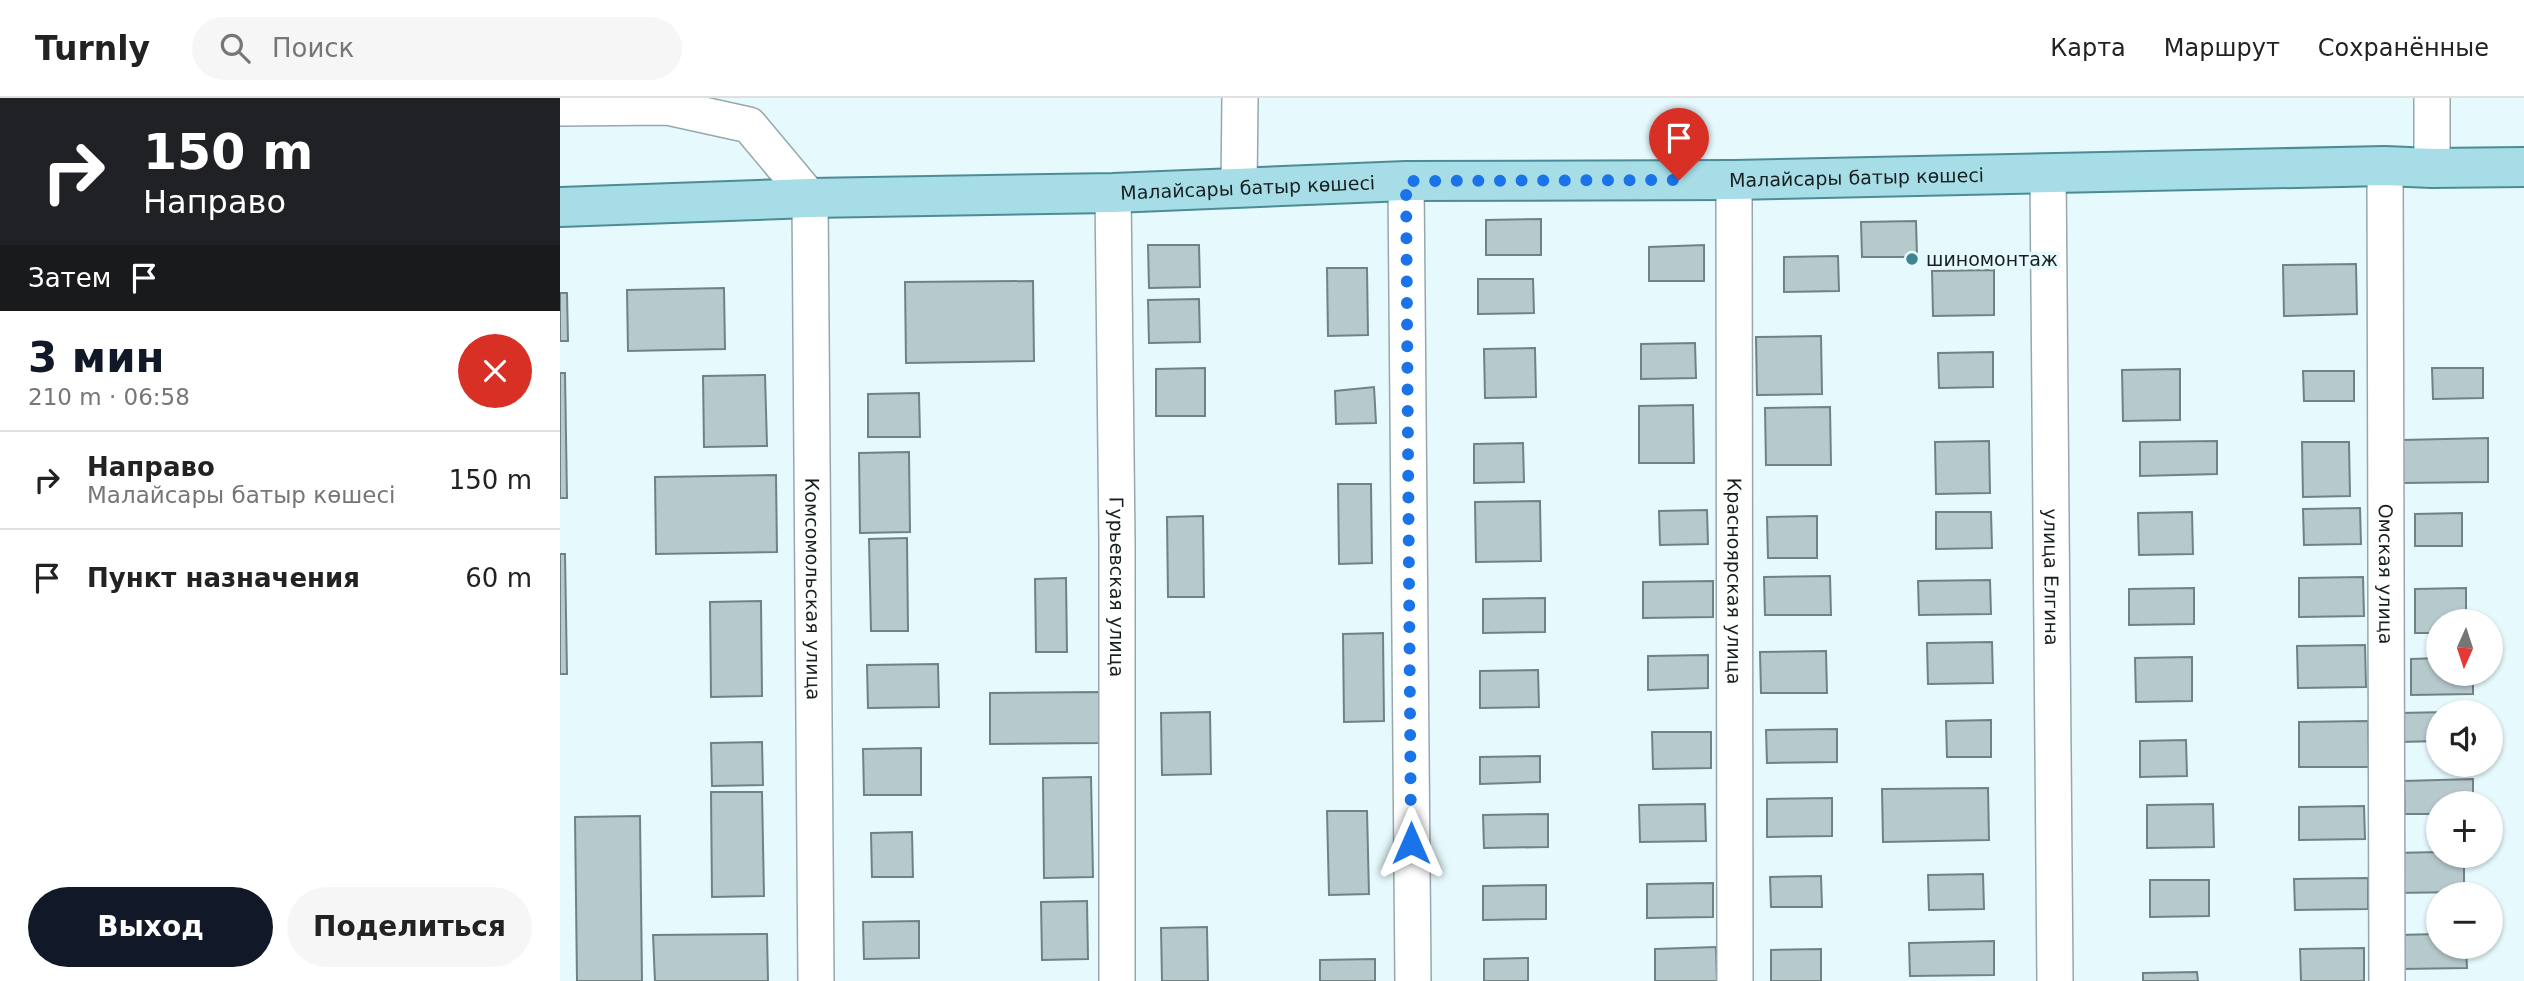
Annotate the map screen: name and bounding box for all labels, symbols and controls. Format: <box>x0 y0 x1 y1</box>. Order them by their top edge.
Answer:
search box <box>192 17 682 80</box>
text: Turnly <box>35 29 150 68</box>
icon: search <box>216 29 254 67</box>
text: Поиск <box>272 33 354 63</box>
text: Карта <box>2050 34 2126 62</box>
text: Маршрут <box>2164 34 2280 62</box>
text: Сохранённые <box>2318 34 2489 62</box>
pin <box>1649 108 1709 180</box>
icon: arrive <box>1660 119 1698 157</box>
text: 150 m <box>143 124 313 181</box>
icon: right <box>28 126 119 217</box>
street label: Малайсары батыр көшесі <box>1729 164 1984 191</box>
street label: Малайсары батыр көшесі <box>1120 171 1376 204</box>
text: Направо <box>143 183 286 221</box>
place label: шиномонтаж <box>1926 248 2058 270</box>
marker: шиномонтаж <box>1904 251 1920 267</box>
icon: arrive <box>125 259 163 297</box>
text: Затем <box>28 263 111 293</box>
text: 3 мин <box>28 333 165 382</box>
button: close <box>458 334 532 408</box>
text: 210 m · 06:58 <box>28 384 190 410</box>
text: Направо <box>87 452 215 482</box>
icon: right <box>28 461 66 499</box>
text: 150 m <box>449 465 532 495</box>
street label: Комсомольская улица <box>801 478 825 700</box>
street label: Красноярская улица <box>1723 478 1746 684</box>
text: Малайсары батыр көшесі <box>87 482 395 508</box>
street label: Гурьевская улица <box>1105 497 1128 677</box>
street label: Омская улица <box>2375 504 2397 644</box>
street label: улица Елгина <box>2040 508 2063 646</box>
icon: arrive <box>28 559 66 597</box>
text: Пункт назначения <box>87 563 360 593</box>
text: 60 m <box>465 563 532 593</box>
north arrow <box>2426 609 2502 686</box>
map controls <box>2426 609 2503 959</box>
button: sound <box>2426 700 2503 777</box>
button: + <box>2426 791 2503 868</box>
position arrow <box>1374 806 1448 880</box>
button: − <box>2426 882 2503 959</box>
button: Выход <box>28 887 273 967</box>
button: Поделиться <box>287 887 532 967</box>

